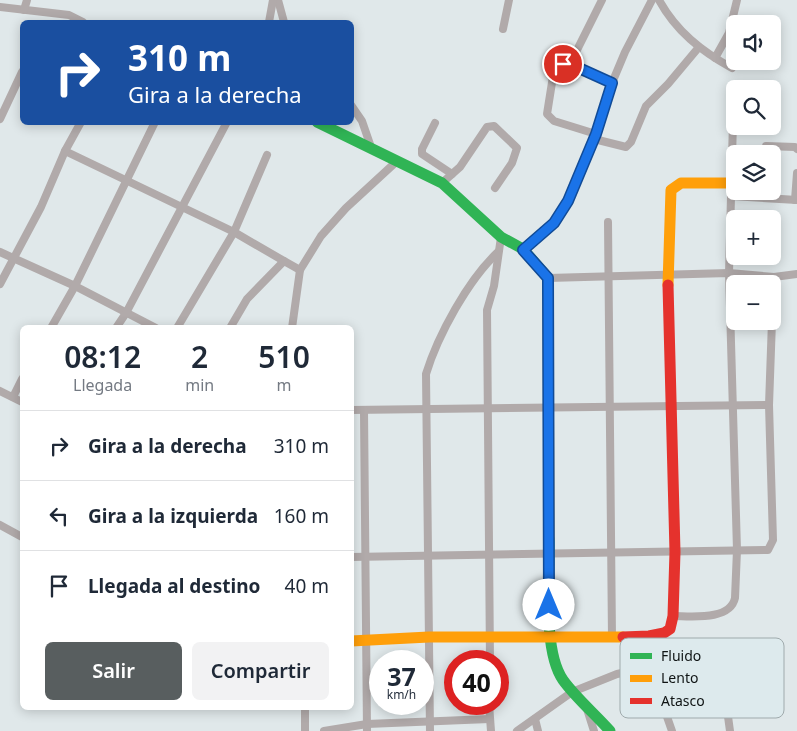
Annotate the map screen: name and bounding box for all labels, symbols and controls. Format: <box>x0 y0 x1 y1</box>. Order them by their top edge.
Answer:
map controls <box>726 15 781 330</box>
button: sound <box>726 15 781 70</box>
text: 310 m <box>128 34 231 81</box>
icon: right <box>45 40 110 105</box>
pin <box>542 43 584 85</box>
icon: arrive <box>549 50 577 78</box>
text: Gira a la derecha <box>128 79 302 109</box>
button: search <box>726 80 781 135</box>
button: layers <box>726 145 781 200</box>
button: + <box>726 210 781 265</box>
button: − <box>726 275 781 330</box>
text: 08:12 <box>64 336 141 377</box>
text: 2 <box>191 336 208 377</box>
text: 510 <box>258 336 310 377</box>
text: Llegada <box>73 374 132 396</box>
text: min <box>185 374 214 396</box>
text: m <box>277 374 292 396</box>
icon: right <box>45 432 73 460</box>
text: Gira a la derecha <box>88 433 247 459</box>
text: 310 m <box>274 433 329 459</box>
icon: left <box>45 502 73 530</box>
text: Gira a la izquierda <box>88 503 258 529</box>
text: 160 m <box>274 503 329 529</box>
icon: arrive <box>45 572 73 600</box>
text: Llegada al destino <box>88 573 260 599</box>
text: 40 m <box>285 573 329 599</box>
position arrow <box>522 578 574 630</box>
legend <box>620 638 784 718</box>
button: Salir <box>45 642 182 700</box>
button: Compartir <box>192 642 329 700</box>
text: Fluido <box>661 646 701 665</box>
speed limit sign: 40 <box>444 650 509 715</box>
text: 37 <box>387 659 416 693</box>
text: Lento <box>661 668 698 687</box>
text: km/h <box>387 686 416 703</box>
text: Atasco <box>661 691 705 710</box>

